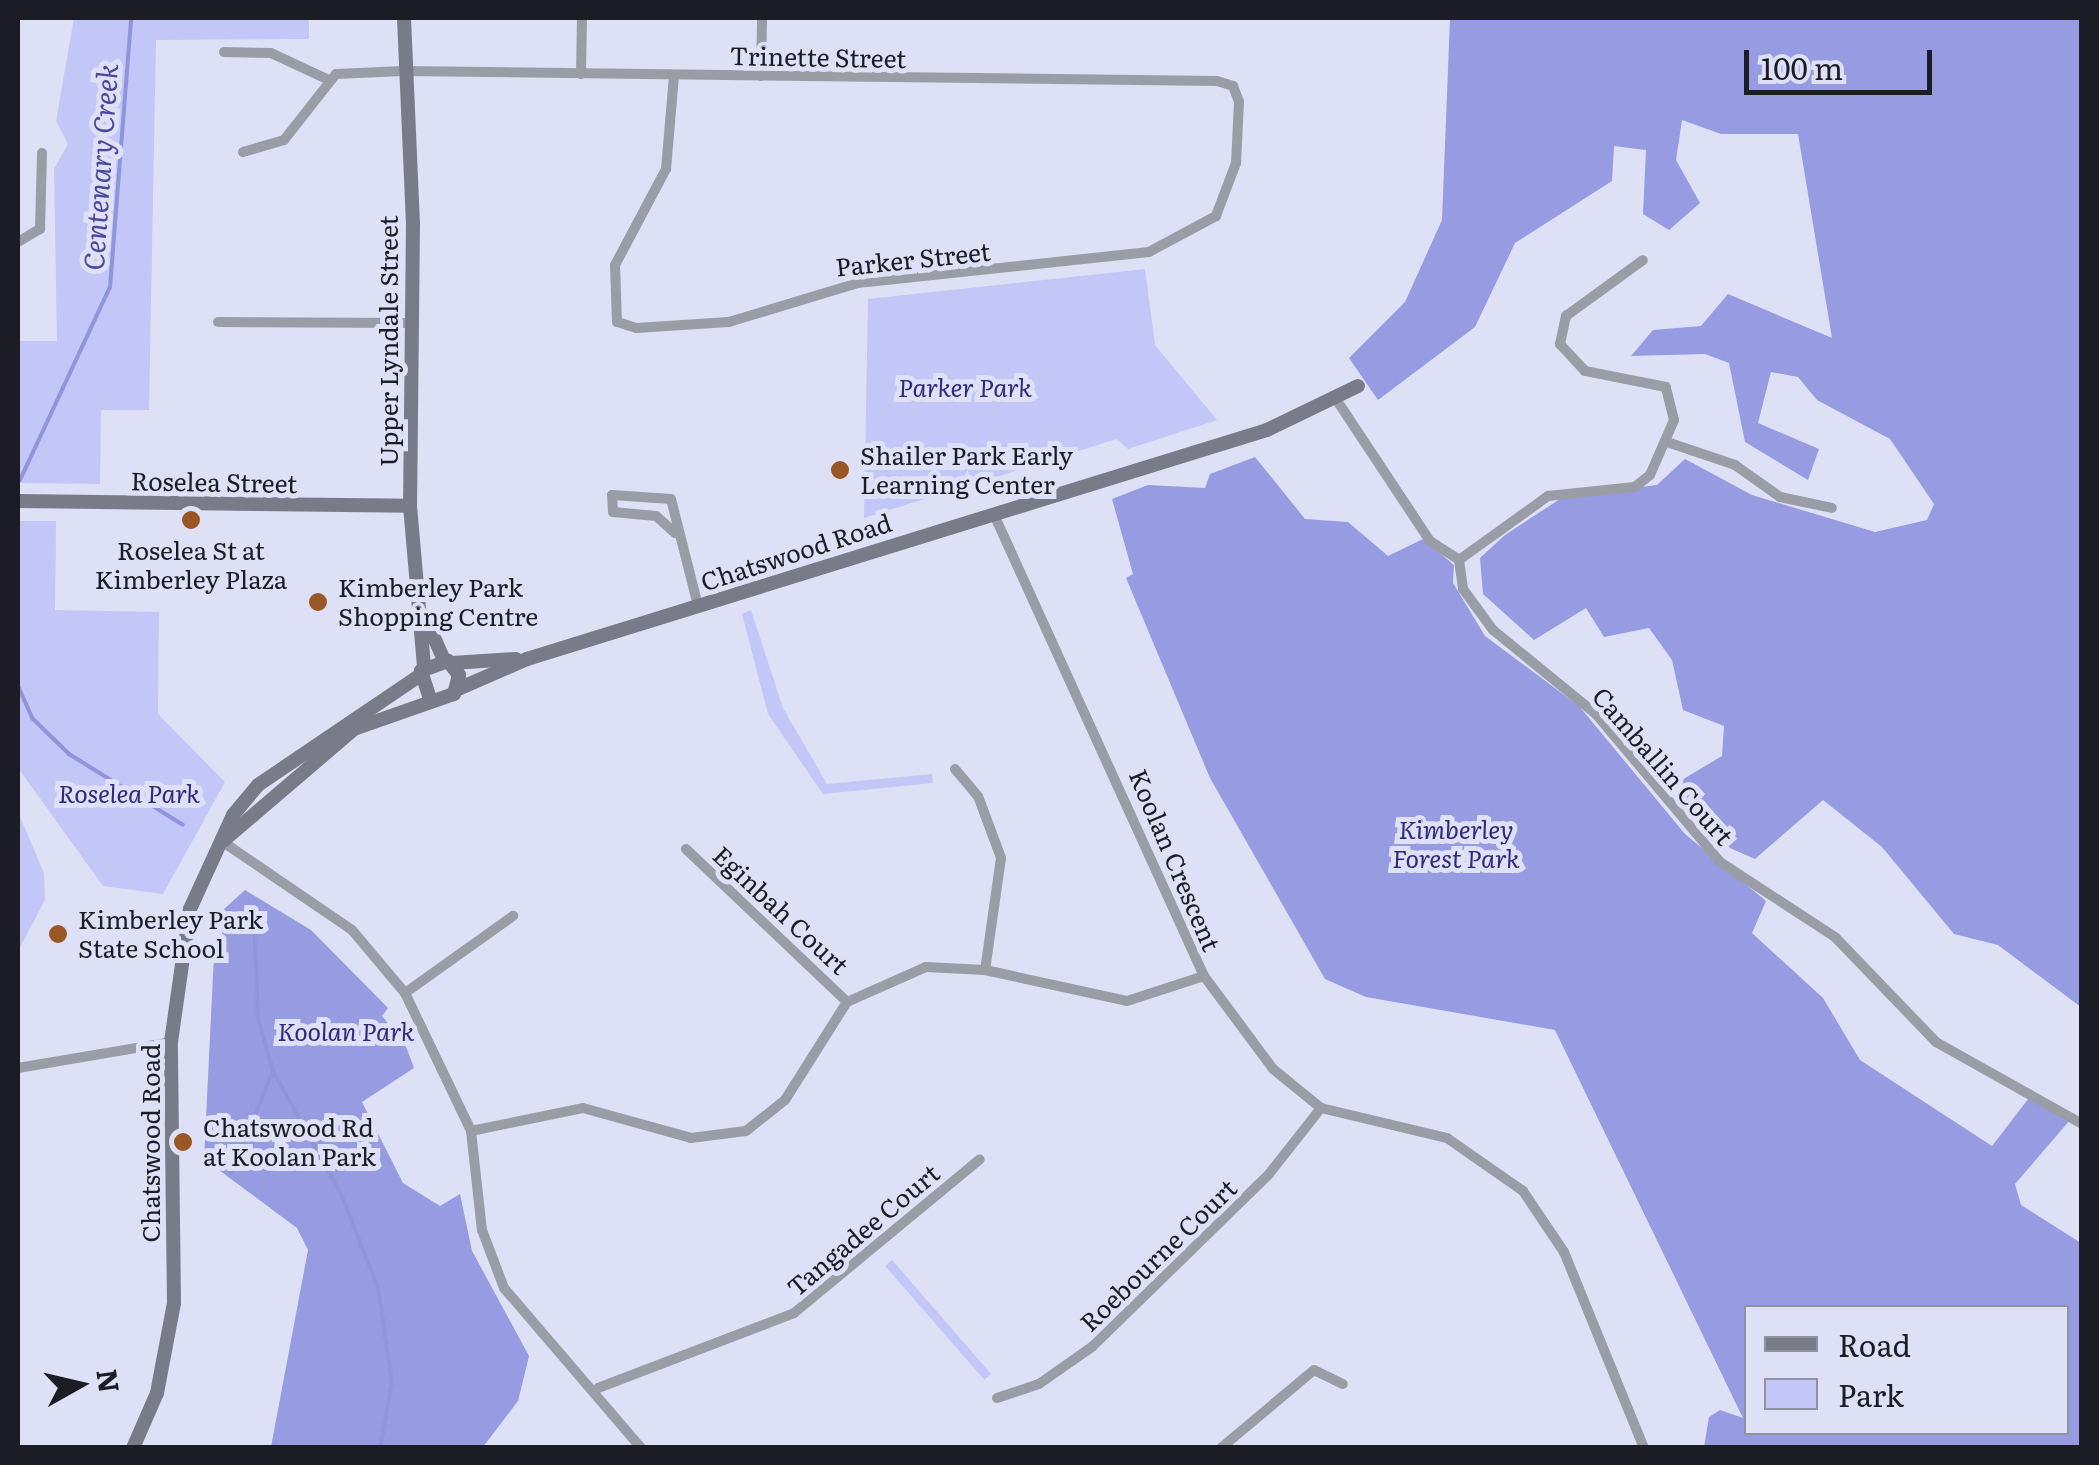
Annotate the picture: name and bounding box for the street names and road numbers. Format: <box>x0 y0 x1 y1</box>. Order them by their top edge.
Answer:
street label: Trinette Street <box>729 40 907 74</box>
street label: Upper Lyndale Street <box>373 215 403 467</box>
street label: Parker Street <box>834 236 992 282</box>
street label: Roselea Street <box>130 466 298 498</box>
street label: Chatswood Road <box>697 507 895 597</box>
street label: Camballin Court <box>1586 681 1740 851</box>
street label: Koolan Crescent <box>1123 765 1227 955</box>
street label: Eginbah Court <box>707 840 855 980</box>
street label: Chatswood Road <box>135 1044 165 1242</box>
street label: Tangadee Court <box>781 1158 945 1302</box>
street label: Roebourne Court <box>1074 1173 1242 1337</box>

